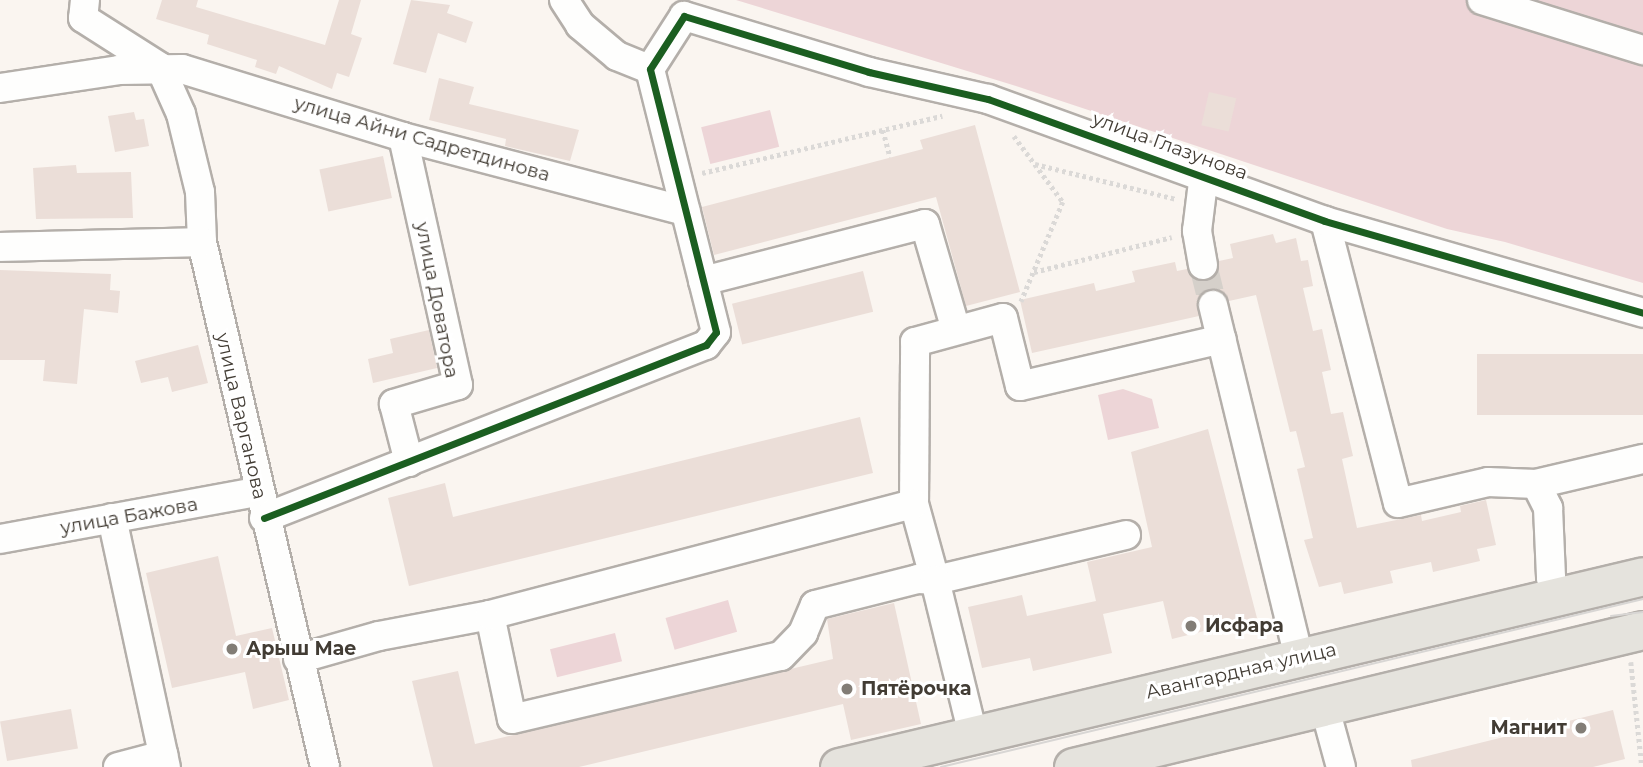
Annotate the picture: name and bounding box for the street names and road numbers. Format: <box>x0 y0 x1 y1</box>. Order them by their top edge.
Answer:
street label: улица Айни Садретдинова <box>291 92 553 186</box>
street label: улица Глазунова <box>1089 107 1251 185</box>
street label: улица Доватора <box>411 220 463 380</box>
street label: улица Варганова <box>211 330 271 502</box>
street label: улица Бажова <box>58 493 200 539</box>
street label: Авангардная улица <box>1144 638 1338 704</box>

